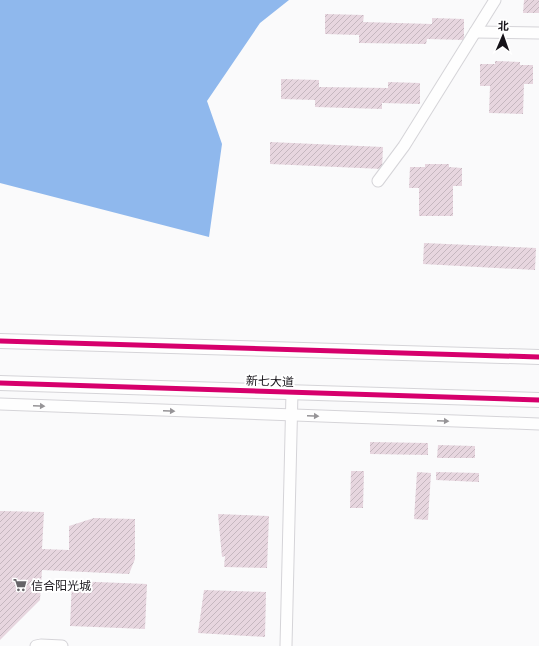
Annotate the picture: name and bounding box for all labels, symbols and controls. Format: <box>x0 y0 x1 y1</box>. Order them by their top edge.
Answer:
north arrow <box>483 16 523 56</box>
text: 北 <box>498 19 509 33</box>
street label: 新七大道 <box>246 373 294 389</box>
one-way arrow <box>33 403 46 409</box>
one-way arrow <box>163 407 175 414</box>
one-way arrow <box>307 413 320 419</box>
one-way arrow <box>437 417 449 424</box>
supermarket icon: 信合阳光城 <box>12 577 28 593</box>
place label: 信合阳光城 <box>31 578 91 593</box>

